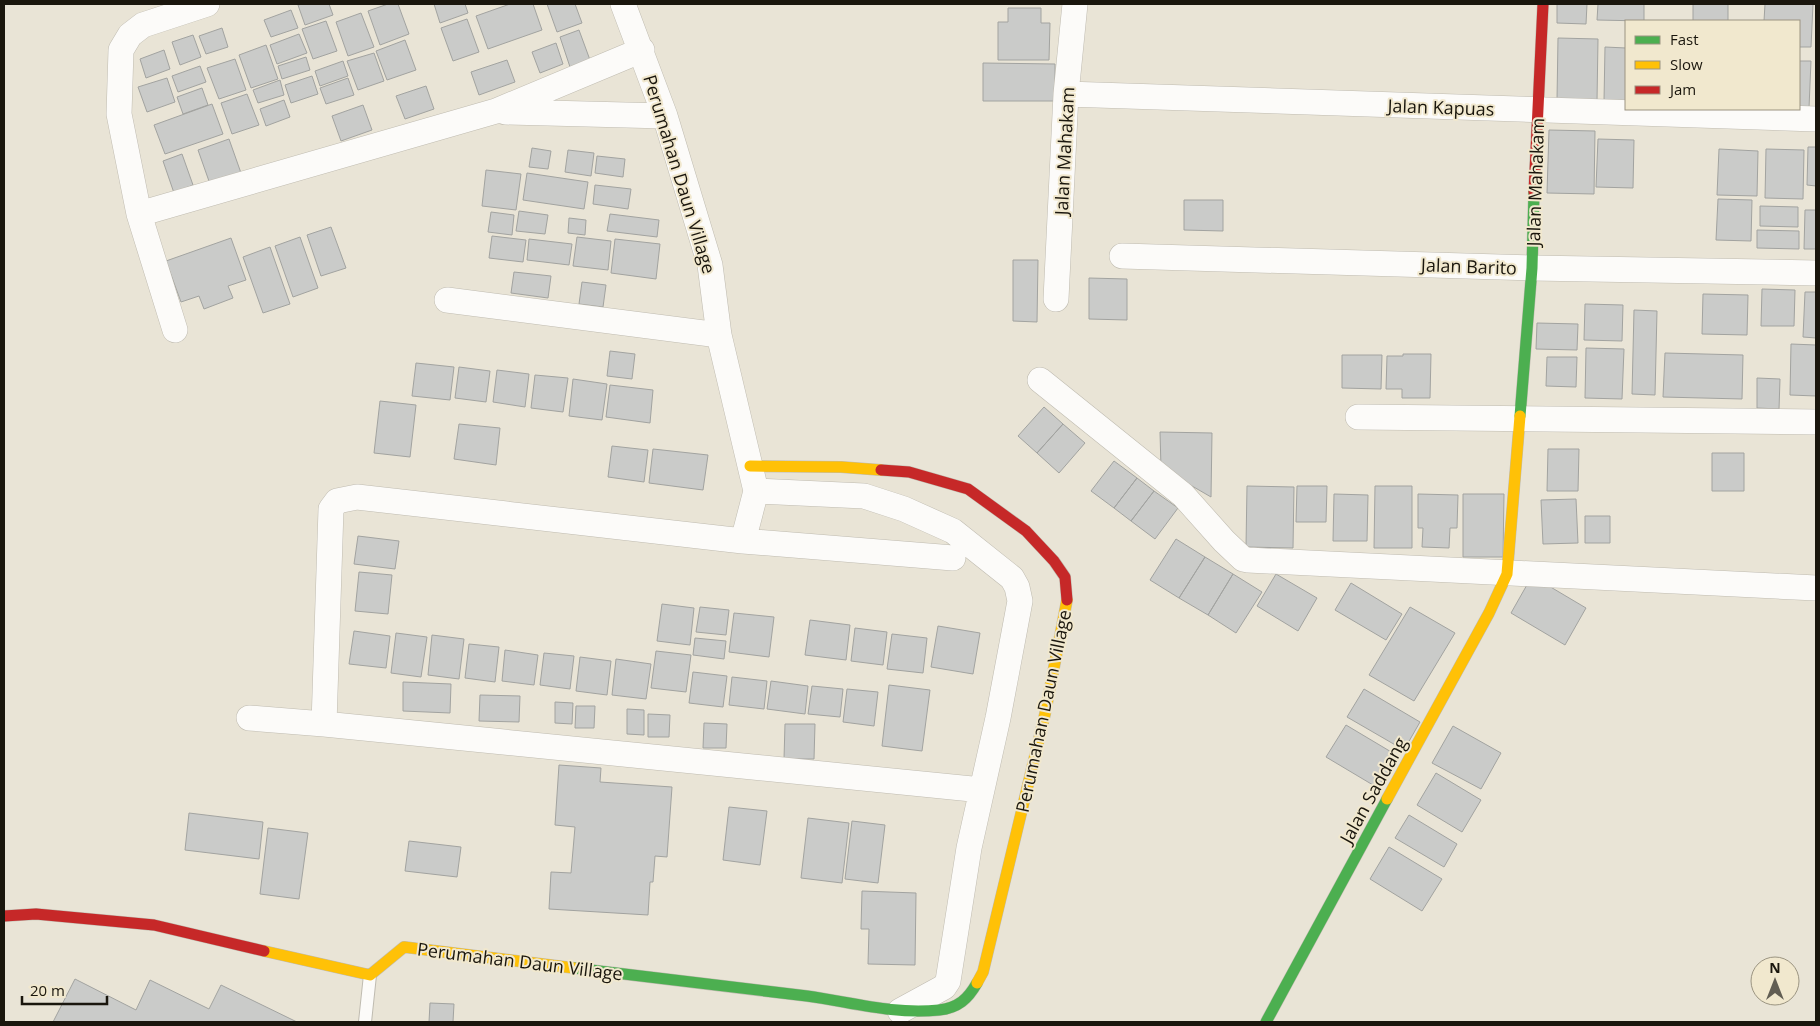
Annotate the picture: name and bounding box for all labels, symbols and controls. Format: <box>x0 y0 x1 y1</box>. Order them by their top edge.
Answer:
legend <box>1625 20 1800 110</box>
text: Fast <box>1670 29 1699 49</box>
text: Slow <box>1670 54 1703 74</box>
street label: Perumahan Daun Village <box>638 72 722 276</box>
text: Jam <box>1668 79 1696 99</box>
street label: Jalan Mahakam <box>1049 86 1079 218</box>
street label: Jalan Kapuas <box>1385 93 1495 121</box>
street label: Jalan Mahakam <box>1521 117 1549 249</box>
street label: Jalan Barito <box>1419 252 1517 280</box>
street label: Perumahan Daun Village <box>1010 607 1076 815</box>
street label: Jalan Saddang <box>1333 732 1412 849</box>
street label: Perumahan Daun Village <box>416 936 624 986</box>
north arrow <box>1750 956 1800 1006</box>
text: N <box>1769 958 1781 977</box>
scale bar <box>22 974 108 1006</box>
text: 20 m <box>30 980 65 1000</box>

